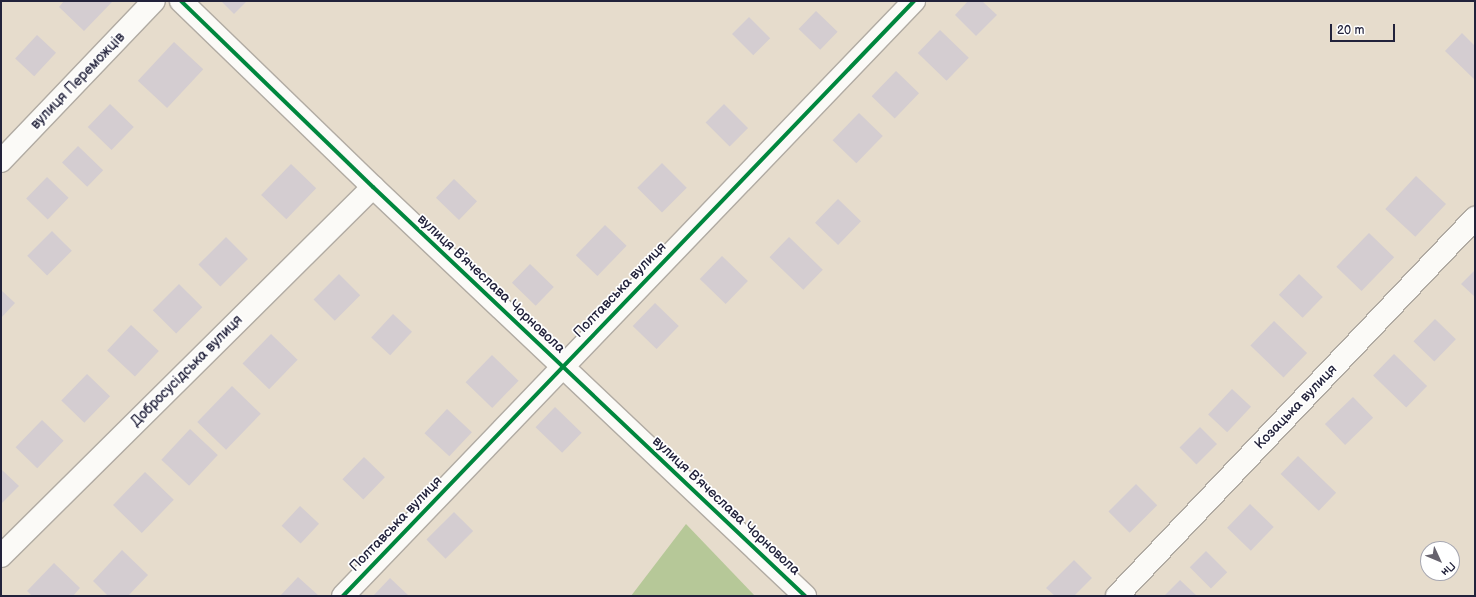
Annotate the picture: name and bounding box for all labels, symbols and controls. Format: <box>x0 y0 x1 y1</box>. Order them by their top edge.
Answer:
scale bar <box>1332 16 1397 42</box>
text: 20 m <box>1337 23 1364 38</box>
street label: вулиця Переможців <box>27 29 129 133</box>
street label: вулиця Вʼячеслава Чорновола <box>414 211 568 357</box>
street label: Полтавська вулиця <box>570 239 670 341</box>
street label: Добросусідська вулиця <box>128 312 246 430</box>
street label: Козацька вулиця <box>1251 361 1341 453</box>
street label: вулиця Вʼячеслава Чорновола <box>649 433 803 579</box>
street label: Полтавська вулиця <box>346 473 446 575</box>
north arrow <box>1420 541 1460 581</box>
text: Пн <box>1439 559 1458 579</box>

